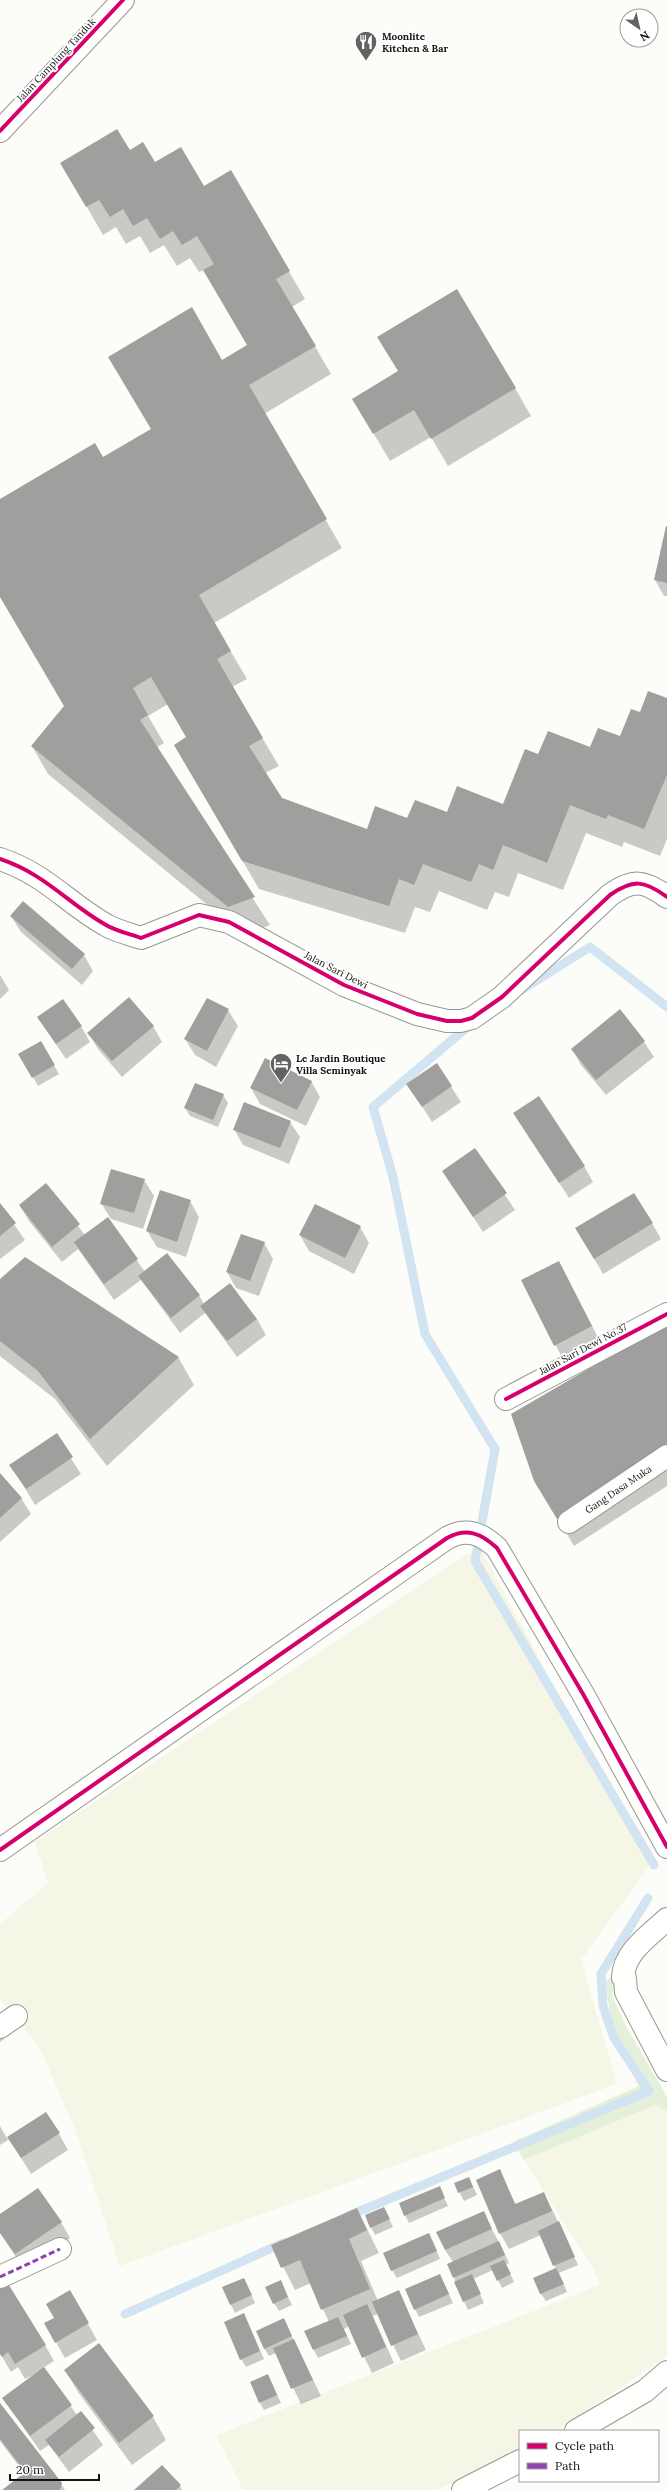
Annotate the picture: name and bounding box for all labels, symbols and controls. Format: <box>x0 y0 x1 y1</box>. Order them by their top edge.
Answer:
north arrow <box>619 8 659 48</box>
street label: Jalan Camplung Tanduk <box>13 15 99 105</box>
text: N <box>637 28 652 45</box>
restaurant icon: Moonlite Kitchen & Bar <box>353 29 379 62</box>
place label: Moonlite Kitchen & Bar <box>382 30 448 55</box>
street label: Jalan Sari Dewi <box>301 948 370 992</box>
hotel icon: Le Jardin Boutique Villa Seminyak <box>268 1051 294 1084</box>
place label: Le Jardin Boutique Villa Seminyak <box>296 1052 386 1077</box>
street label: Jalan Sari Dewi No.37 <box>536 1320 630 1378</box>
street label: Gang Dasa Muka <box>582 1462 654 1516</box>
legend <box>519 2430 659 2482</box>
text: Cycle path <box>555 2438 614 2453</box>
scale bar <box>10 2456 99 2482</box>
text: Path <box>555 2458 580 2473</box>
text: 20 m <box>16 2462 44 2477</box>

